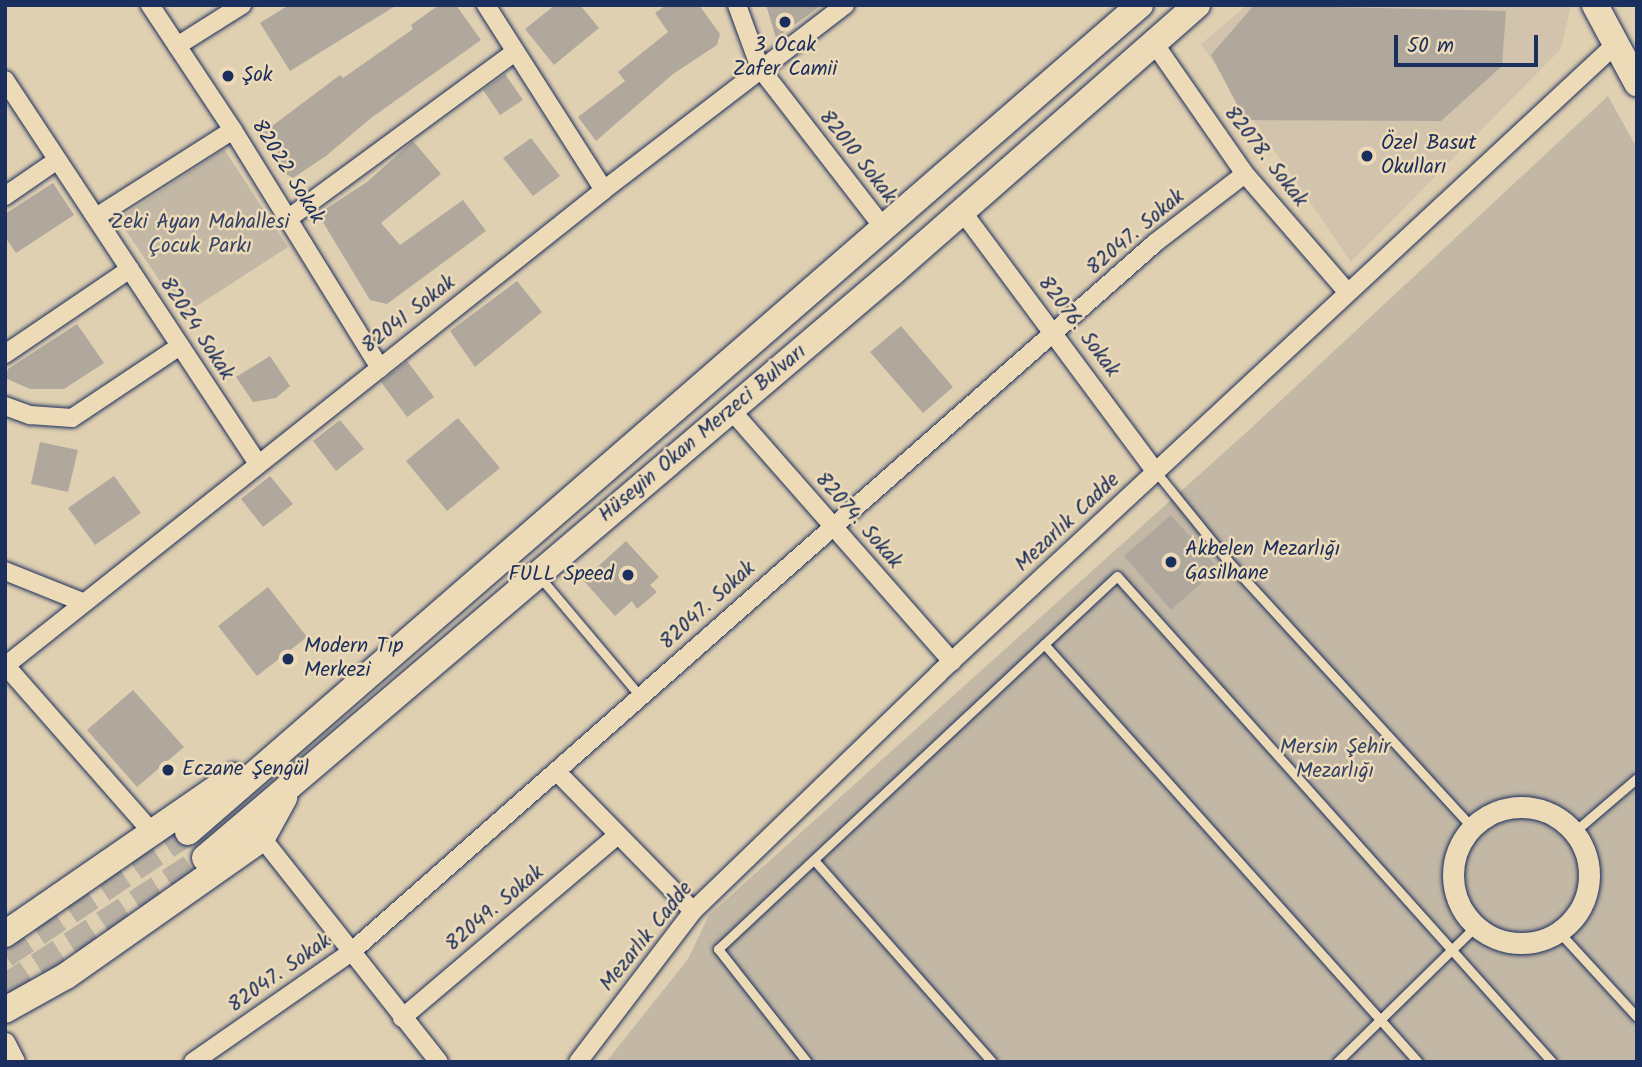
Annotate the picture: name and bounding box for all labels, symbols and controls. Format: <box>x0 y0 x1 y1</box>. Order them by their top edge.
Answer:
marker: 3 Ocak Zafer Camii <box>777 14 793 30</box>
scale bar <box>1397 21 1540 65</box>
text: 50 m <box>1407 30 1454 63</box>
place label: 3 Ocak Zafer Camii <box>733 33 837 83</box>
place label: Şok <box>242 63 273 89</box>
marker: Şok <box>220 68 236 84</box>
street label: 82078. Sokak <box>1218 101 1312 213</box>
street label: 82010 Sokak <box>813 105 901 209</box>
street label: 82022 Sokak <box>245 115 329 229</box>
place label: Özel Basut Okulları <box>1381 131 1477 181</box>
marker: Özel Basut Okulları <box>1359 148 1375 164</box>
street label: 82047. Sokak <box>1082 185 1190 281</box>
park label: Zeki Ayan Mahallesi Çocuk Parkı <box>110 210 290 260</box>
street label: 82041 Sokak <box>357 271 461 359</box>
street label: 82076. Sokak <box>1032 271 1124 383</box>
street label: 82024 Sokak <box>153 273 239 385</box>
street label: Hüseyin Okan Merzeci Bulvarı <box>594 340 812 528</box>
street label: 82074. Sokak <box>809 467 907 575</box>
street label: Mezarlık Cadde <box>1010 468 1126 578</box>
place label: Akbelen Mezarlığı Gasilhane <box>1185 537 1340 587</box>
marker: Akbelen Mezarlığı Gasilhane <box>1163 554 1179 570</box>
street label: 82047. Sokak <box>655 556 761 656</box>
place label: FULL Speed <box>509 562 614 588</box>
marker: FULL Speed <box>620 567 636 583</box>
place label: Modern Tıp Merkezi <box>304 634 403 684</box>
marker: Modern Tıp Merkezi <box>278 649 298 669</box>
park label: Mersin Şehir Mezarlığı <box>1280 735 1390 785</box>
place label: Eczane Şengül <box>182 757 309 783</box>
marker: Eczane Şengül <box>160 762 176 778</box>
street label: 82049. Sokak <box>441 861 549 957</box>
street label: Mezarlık Cadde <box>595 877 699 997</box>
street label: 82047. Sokak <box>224 929 336 1019</box>

